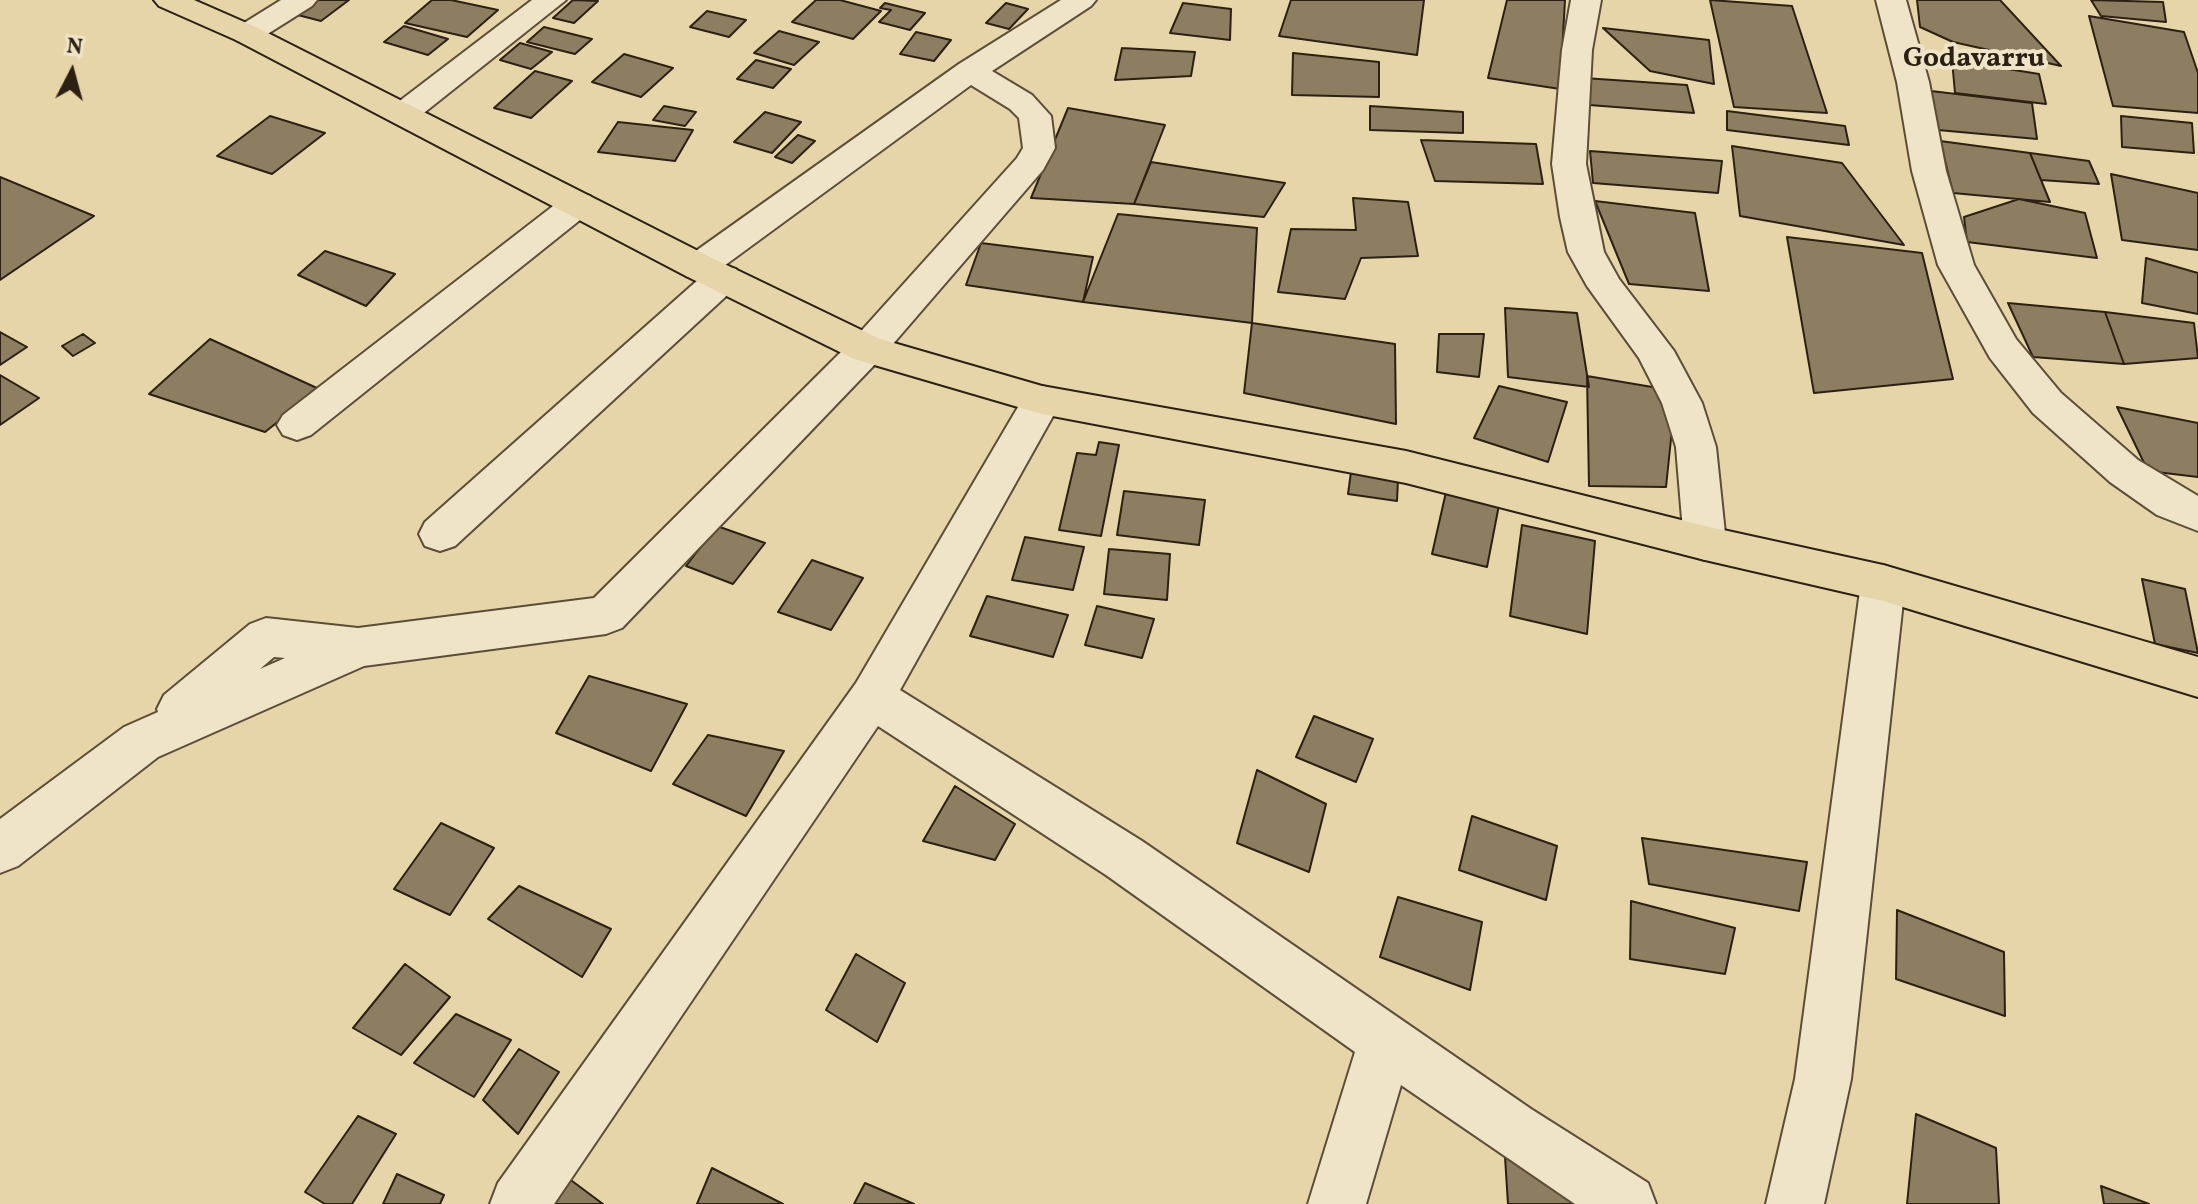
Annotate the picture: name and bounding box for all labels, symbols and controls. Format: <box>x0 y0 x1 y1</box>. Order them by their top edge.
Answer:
text: N <box>65 31 84 64</box>
north arrow <box>32 32 112 112</box>
district label: Godavarru <box>1903 44 2045 78</box>

